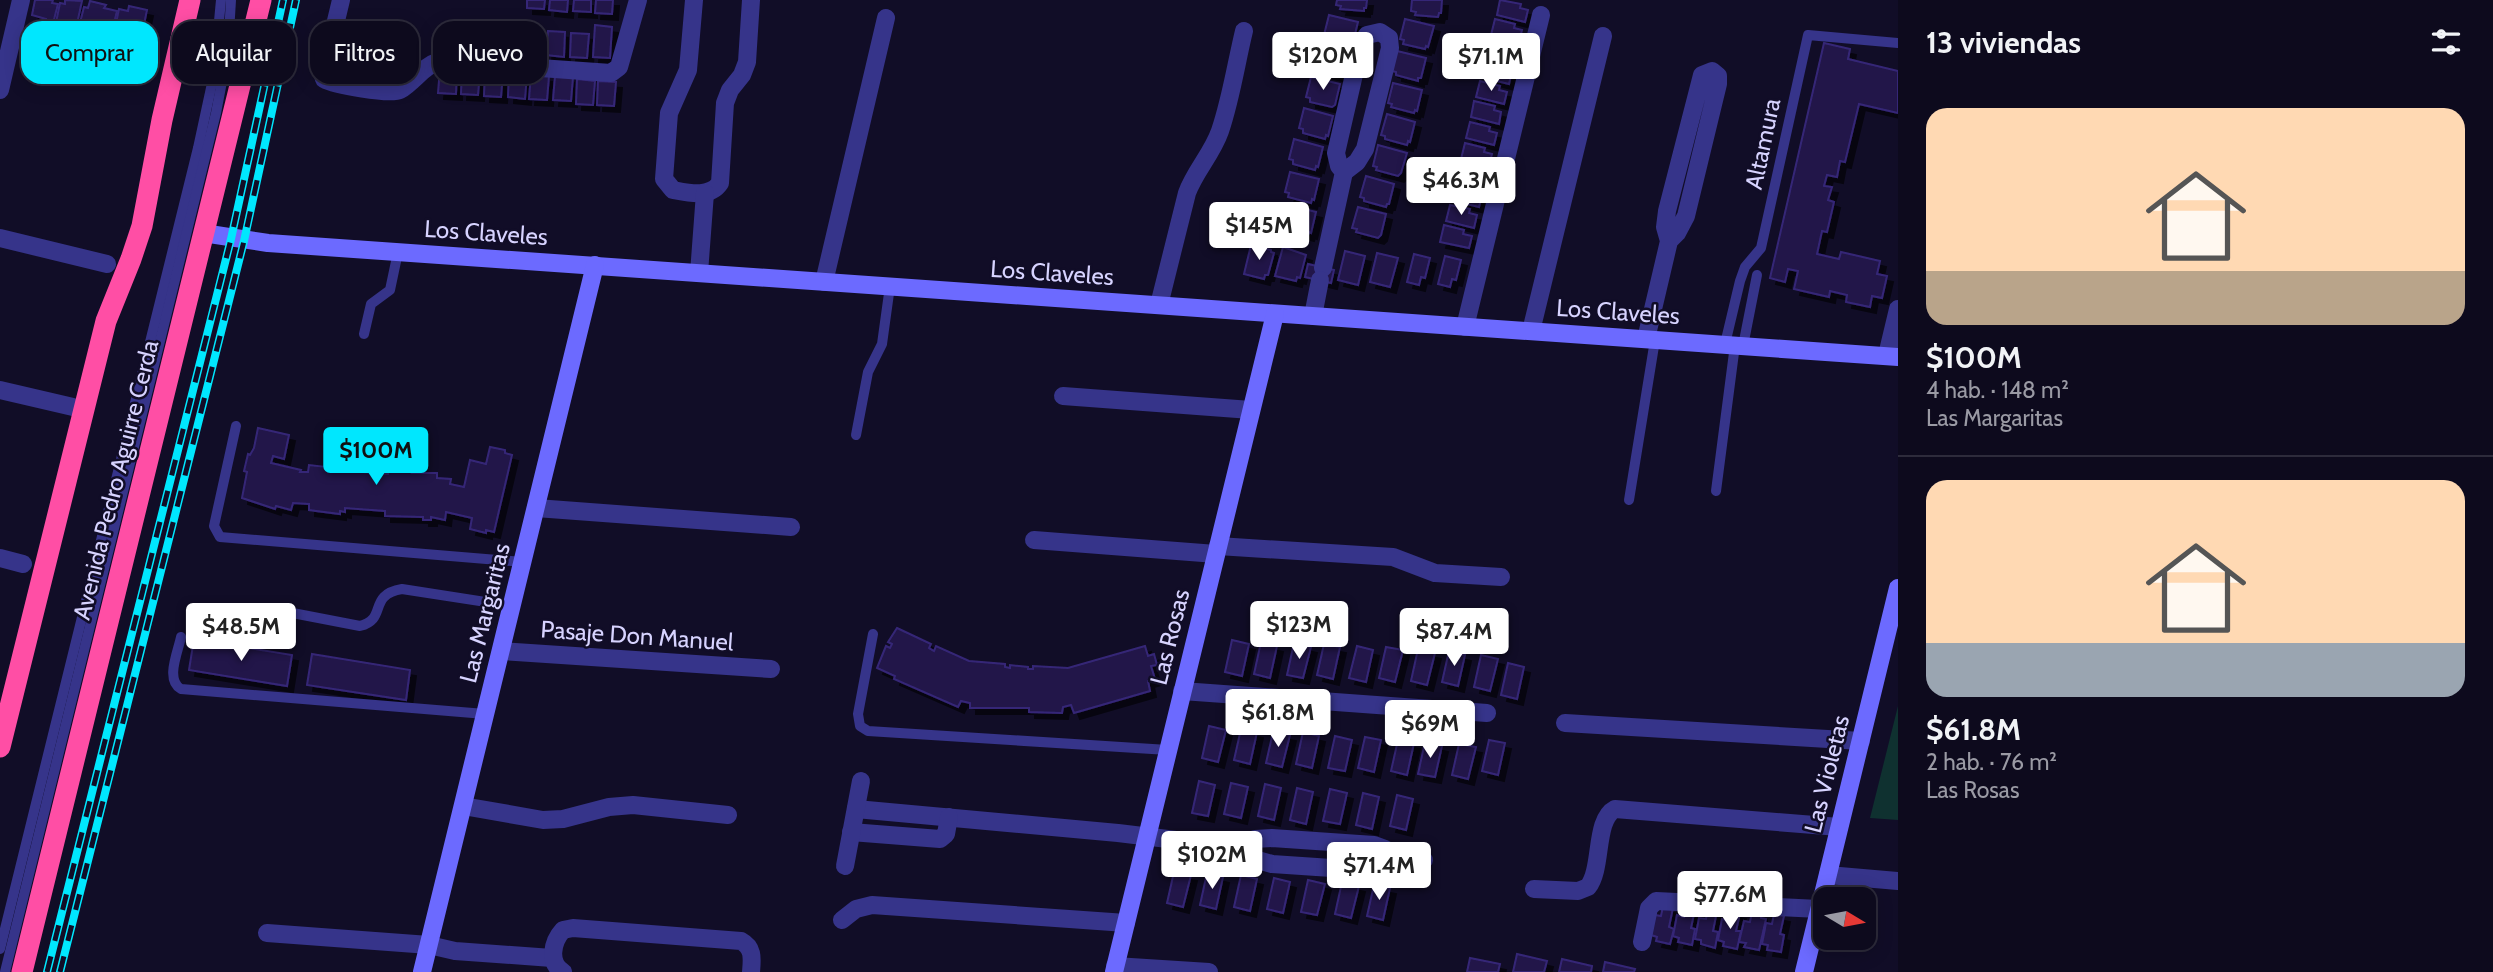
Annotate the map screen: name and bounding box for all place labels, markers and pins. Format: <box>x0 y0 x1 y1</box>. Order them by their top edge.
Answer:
pin: $120M <box>1274 32 1372 92</box>
pin: $71.1M <box>1434 34 1548 93</box>
pin: $46.3M <box>1404 158 1518 217</box>
pin: $145M <box>1210 202 1308 262</box>
pin: $100M <box>327 428 425 487</box>
pin: $123M <box>1250 602 1348 661</box>
pin: $48.5M <box>184 604 298 663</box>
pin: $87.4M <box>1397 608 1511 668</box>
pin: $61.8M <box>1221 690 1335 749</box>
pin: $69M <box>1389 700 1471 760</box>
pin: $102M <box>1163 832 1261 891</box>
pin: $71.4M <box>1322 842 1436 902</box>
pin: $77.6M <box>1673 872 1787 931</box>

